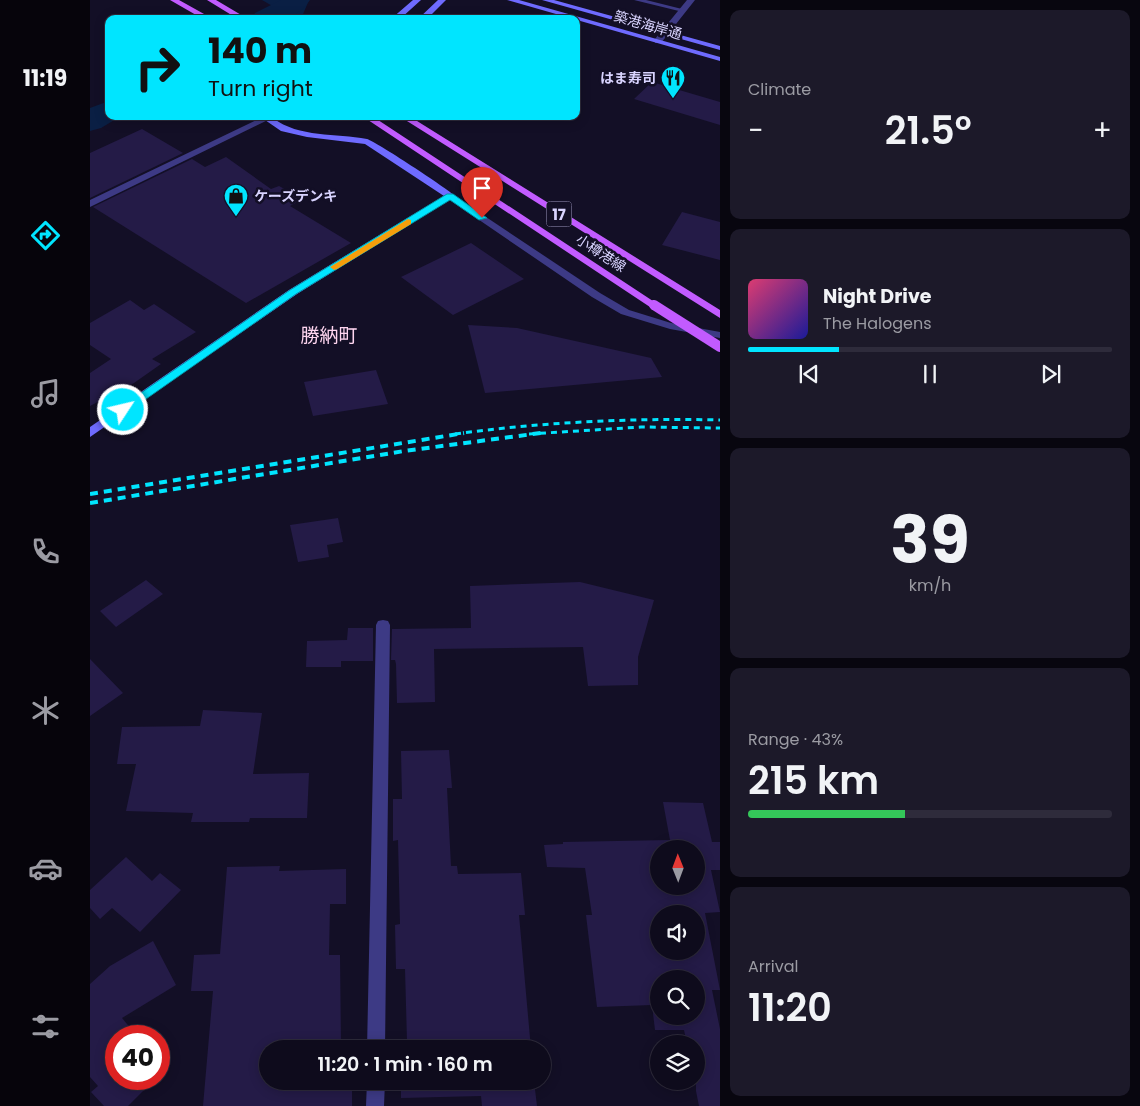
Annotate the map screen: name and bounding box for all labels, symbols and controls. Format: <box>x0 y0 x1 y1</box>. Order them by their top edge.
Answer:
street label: 築港海岸通 <box>612 6 684 44</box>
text: 140 m <box>208 26 312 75</box>
icon: right <box>125 35 190 100</box>
text: 11:19 <box>23 63 67 94</box>
restaurant icon: はま寿司 <box>660 65 686 99</box>
place label: はま寿司 <box>600 68 656 88</box>
text: Turn right <box>208 73 313 104</box>
text: Climate <box>748 78 811 101</box>
text: 21.5° <box>885 104 972 157</box>
text: − <box>748 111 763 150</box>
text: + <box>1093 111 1112 150</box>
pin <box>461 167 503 218</box>
icon: arrive <box>468 174 496 202</box>
shop icon: ケーズデンキ <box>223 183 249 217</box>
place label: ケーズデンキ <box>254 186 337 206</box>
road number: 17 <box>546 202 572 226</box>
icon: directions <box>28 218 63 253</box>
street label: 小樽港線 <box>572 229 630 277</box>
text: Night Drive <box>823 283 932 310</box>
text: The Halogens <box>823 312 931 335</box>
district label: 勝納町 <box>300 322 358 349</box>
icon: previous <box>795 360 823 388</box>
icon: pause <box>916 360 944 388</box>
icon: next <box>1037 360 1065 388</box>
icon: music <box>28 376 63 411</box>
position arrow <box>96 383 148 435</box>
text: 39 <box>890 495 970 586</box>
icon: phone <box>28 534 63 569</box>
text: km/h <box>909 574 951 597</box>
icon: climate <box>28 693 63 728</box>
text: Range · 43% <box>748 728 843 751</box>
text: 215 km <box>748 754 879 807</box>
north arrow <box>650 840 705 895</box>
map controls <box>650 840 705 1090</box>
icon: car <box>28 851 63 886</box>
button: sound <box>650 905 705 960</box>
text: Arrival <box>748 955 798 978</box>
button: search <box>650 970 705 1025</box>
text: 11:20 <box>748 981 832 1034</box>
icon: filters <box>28 1009 63 1044</box>
speed limit sign: 40 <box>105 1025 170 1090</box>
button: layers <box>650 1035 705 1090</box>
text: 11:20 · 1 min · 160 m <box>317 1051 493 1078</box>

